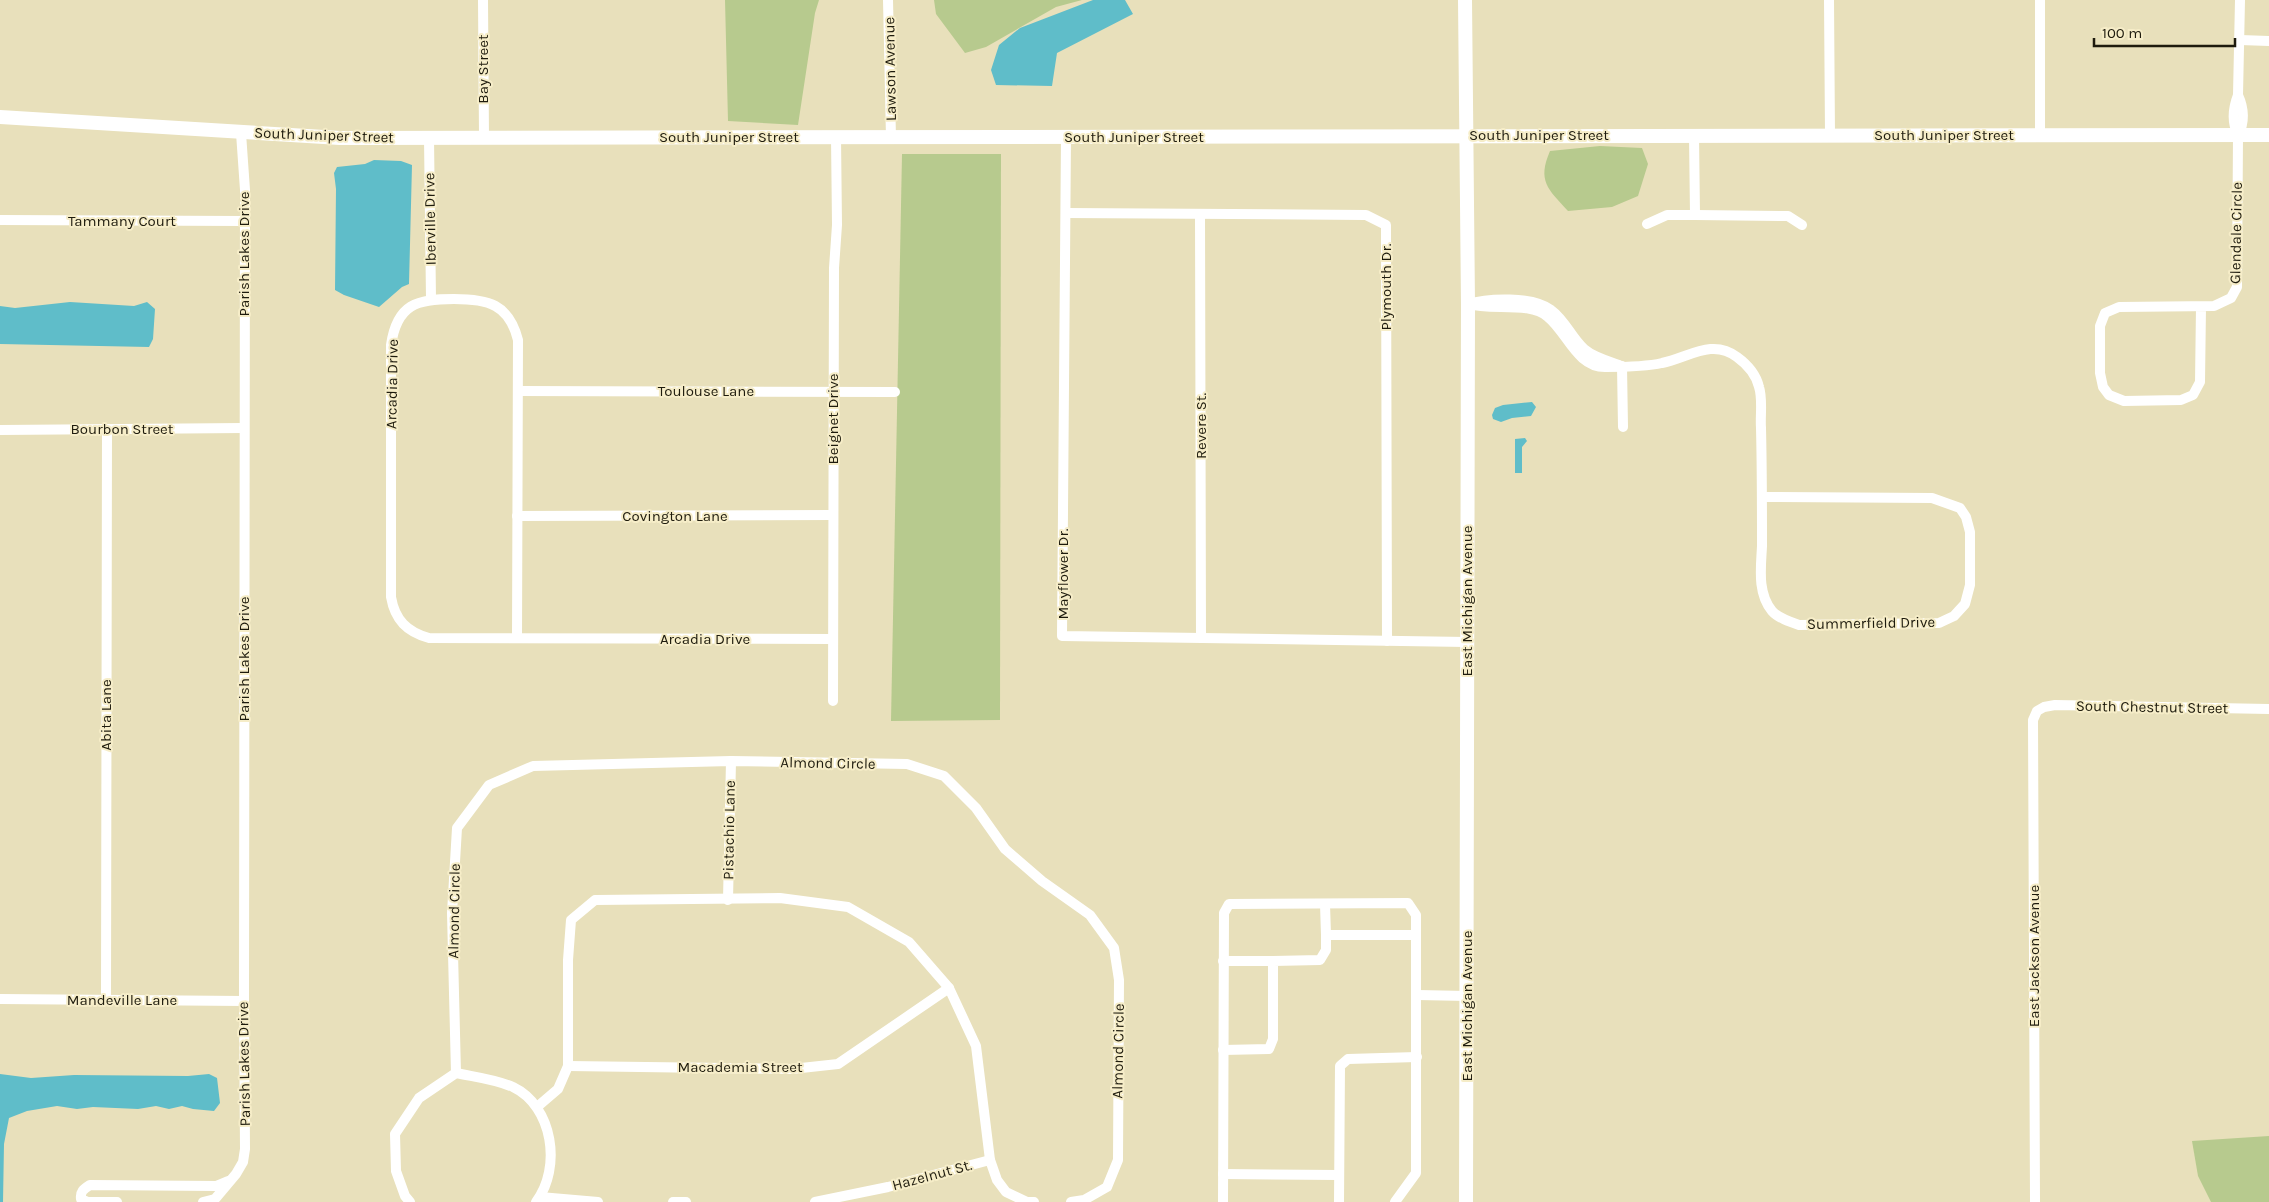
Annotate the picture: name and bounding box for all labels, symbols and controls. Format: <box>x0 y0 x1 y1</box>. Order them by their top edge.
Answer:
scale bar <box>2094 15 2235 47</box>
street label: Lawson Avenue <box>880 17 900 121</box>
text: 100 m <box>2102 24 2142 42</box>
street label: Bay Street <box>474 34 492 104</box>
street label: South Juniper Street <box>254 124 395 146</box>
street label: South Juniper Street <box>1469 126 1609 144</box>
street label: South Juniper Street <box>1874 126 2014 144</box>
street label: South Juniper Street <box>659 128 799 146</box>
street label: South Juniper Street <box>1064 128 1204 146</box>
street label: Iberville Drive <box>420 172 440 266</box>
street label: Glendale Circle <box>2226 182 2246 284</box>
street label: Parish Lakes Drive <box>235 192 253 316</box>
street label: Tammany Court <box>68 212 176 230</box>
street label: Plymouth Dr. <box>1377 243 1395 331</box>
street label: Arcadia Drive <box>382 339 402 429</box>
street label: Beignet Drive <box>824 374 842 464</box>
street label: Toulouse Lane <box>658 382 754 400</box>
street label: Revere St. <box>1192 393 1210 459</box>
street label: Bourbon Street <box>71 420 174 438</box>
street label: Covington Lane <box>622 507 728 525</box>
street label: East Michigan Avenue <box>1458 526 1476 676</box>
street label: Mayflower Dr. <box>1054 528 1072 620</box>
street label: Parish Lakes Drive <box>235 597 253 721</box>
street label: Summerfield Drive <box>1807 613 1935 633</box>
street label: Arcadia Drive <box>660 630 750 648</box>
street label: Abita Lane <box>97 679 115 751</box>
street label: South Chestnut Street <box>2076 697 2229 717</box>
street label: Almond Circle <box>780 753 876 773</box>
street label: Pistachio Lane <box>719 780 739 880</box>
street label: Almond Circle <box>444 863 464 959</box>
street label: East Jackson Avenue <box>2025 885 2043 1027</box>
street label: East Michigan Avenue <box>1458 931 1476 1081</box>
street label: Mandeville Lane <box>67 991 177 1009</box>
street label: Parish Lakes Drive <box>234 1001 254 1127</box>
street label: Almond Circle <box>1108 1003 1128 1099</box>
street label: Macademia Street <box>677 1058 803 1076</box>
street label: Hazelnut St. <box>890 1156 974 1194</box>

